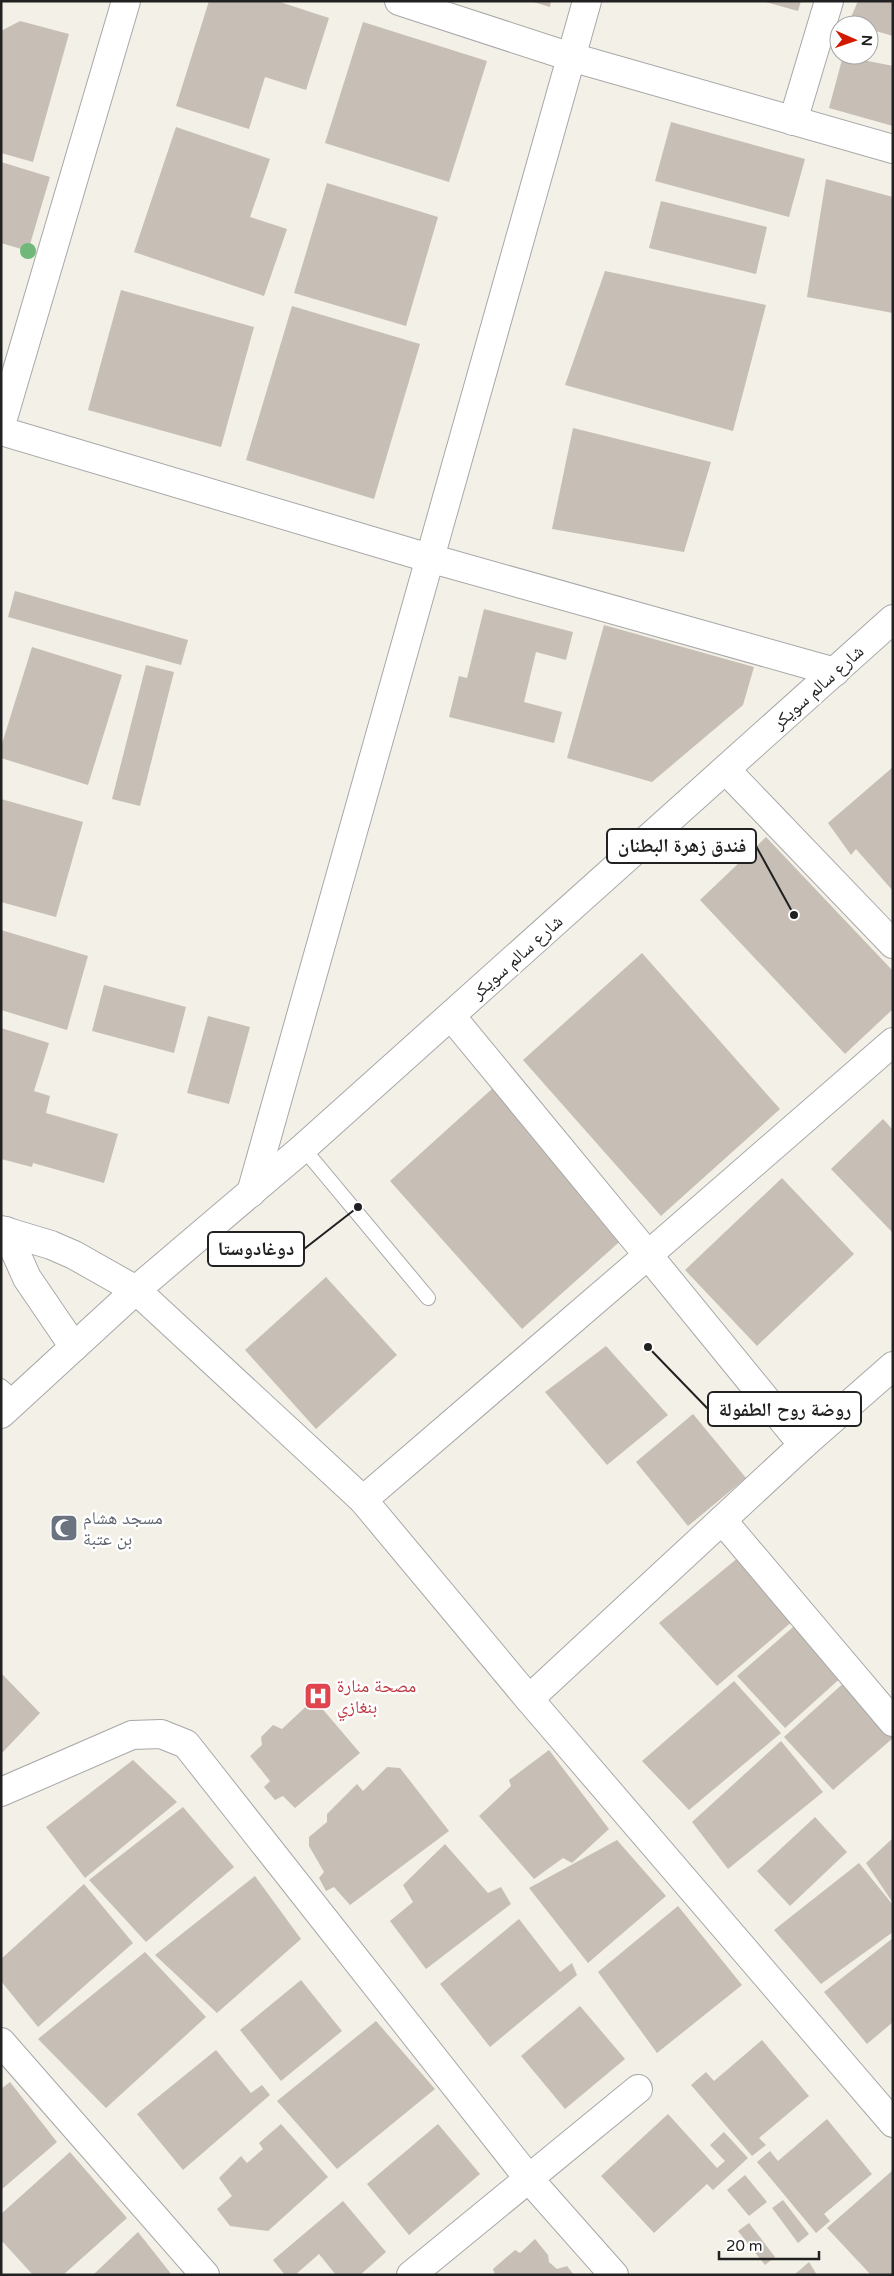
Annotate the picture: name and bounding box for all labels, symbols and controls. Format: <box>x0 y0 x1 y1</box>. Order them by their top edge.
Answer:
north arrow <box>829 15 879 65</box>
text: N <box>858 35 875 46</box>
street label: شارع سالم سويكر <box>767 640 869 735</box>
callout: فندق زهرة البطنان <box>607 829 756 863</box>
text: فندق زهرة البطنان <box>618 835 746 857</box>
street label: شارع سالم سويكر <box>466 910 568 1005</box>
callout: دوغادوستا <box>208 1232 304 1266</box>
text: دوغادوستا <box>218 1238 294 1260</box>
callout: روضة روح الطفولة <box>708 1392 861 1426</box>
text: روضة روح الطفولة <box>719 1399 851 1421</box>
place label: مسجد هشام بن عتبة <box>83 1507 163 1550</box>
mosque icon: مسجد هشام بن عتبة <box>49 1513 79 1543</box>
place label: مصحة منارة بنغازي <box>337 1675 416 1722</box>
hospital icon: مصحة منارة بنغازي <box>303 1681 333 1711</box>
scale bar <box>719 2228 819 2260</box>
text: 20 m <box>726 2237 763 2255</box>

